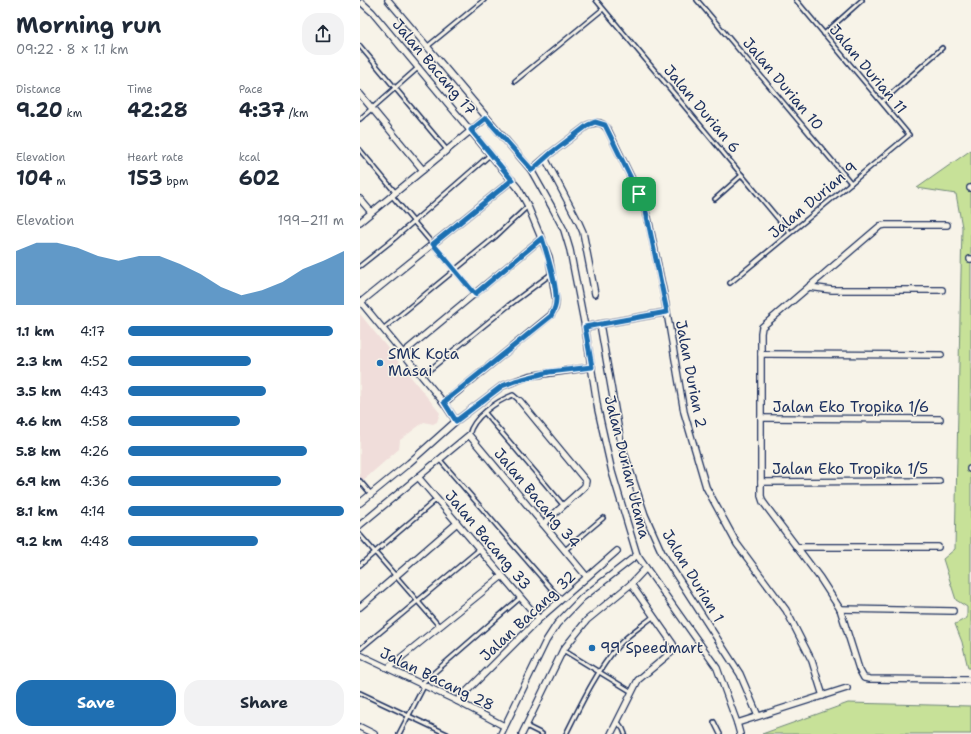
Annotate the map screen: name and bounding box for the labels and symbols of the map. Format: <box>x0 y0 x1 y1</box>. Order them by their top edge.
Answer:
street label: Jalan Bacang 17 <box>388 15 480 119</box>
street label: Jalan Durian 11 <box>825 20 911 118</box>
street label: Jalan Durian 10 <box>738 33 828 135</box>
street label: Jalan Durian 6 <box>659 61 745 157</box>
street label: Jalan Durian 9 <box>765 157 861 243</box>
pin <box>622 177 656 211</box>
street label: Jalan Durian 2 <box>671 318 711 430</box>
place label: SMK Kota Masai <box>388 344 460 381</box>
marker: SMK Kota Masai <box>375 358 385 368</box>
street label: Jalan Durian Utama <box>600 393 655 541</box>
street label: Jalan Eko Tropika 1/6 <box>773 397 929 417</box>
street label: Jalan Bacang 34 <box>489 444 585 552</box>
street label: Jalan Eko Tropika 1/5 <box>772 459 928 479</box>
street label: Jalan Bacang 33 <box>440 486 536 594</box>
street label: Jalan Durian 1 <box>657 526 729 626</box>
street label: Jalan Bacang 32 <box>476 566 580 666</box>
place label: 99 Speedmart <box>600 638 703 658</box>
street label: Jalan Bacang 28 <box>377 643 497 715</box>
marker: 99 Speedmart <box>587 643 597 653</box>

